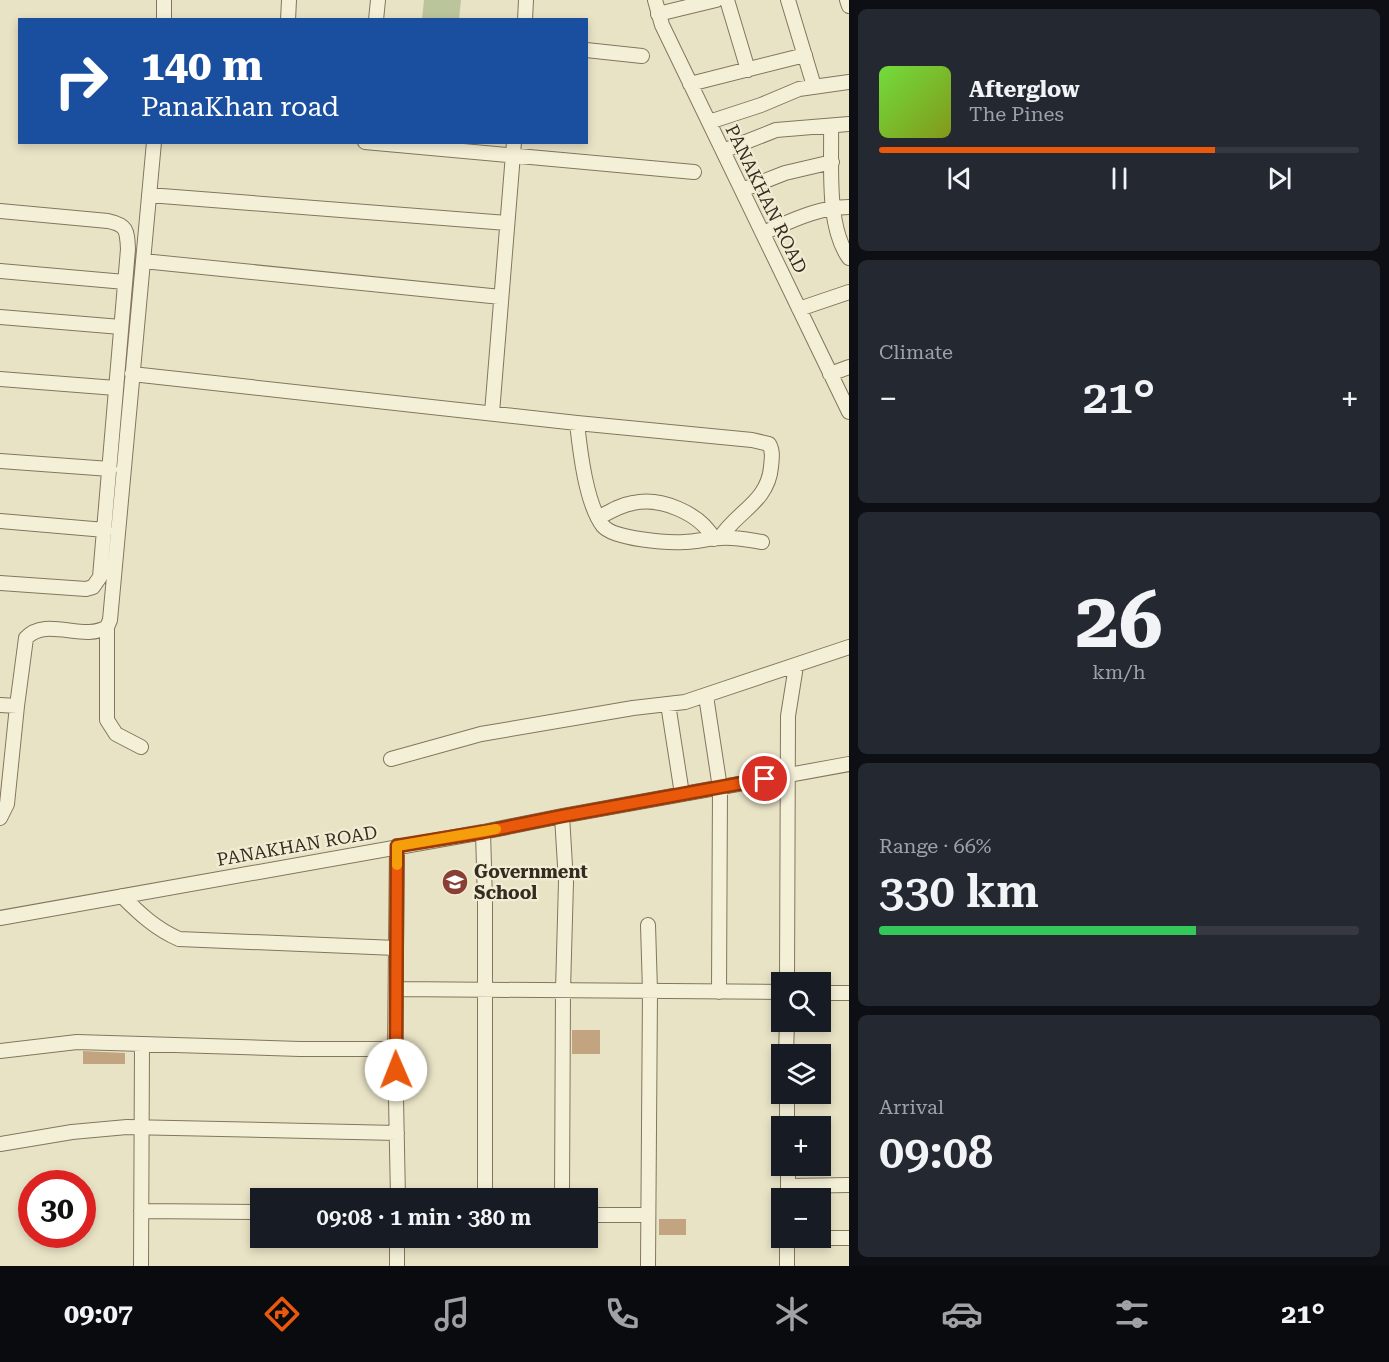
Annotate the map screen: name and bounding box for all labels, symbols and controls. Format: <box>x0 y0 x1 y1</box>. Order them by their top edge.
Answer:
text: 140 m <box>141 41 263 90</box>
icon: right <box>42 42 120 120</box>
text: Afterglow <box>969 77 1080 102</box>
text: PanaKhan road <box>141 91 339 123</box>
text: The Pines <box>969 102 1064 126</box>
street label: PANAKHAN ROAD <box>721 121 812 277</box>
icon: previous <box>943 162 976 195</box>
icon: pause <box>1103 162 1136 195</box>
icon: next <box>1263 162 1296 195</box>
text: Climate <box>879 340 953 364</box>
text: 21° <box>1083 371 1155 424</box>
text: − <box>879 379 897 418</box>
text: + <box>1341 379 1359 418</box>
text: 26 <box>1075 575 1163 666</box>
text: km/h <box>1092 660 1146 684</box>
pin <box>739 753 790 804</box>
icon: arrive <box>748 762 781 795</box>
street label: PANAKHAN ROAD <box>215 821 379 870</box>
text: Range · 66% <box>879 834 991 858</box>
place label: Government School <box>474 861 588 903</box>
text: 330 km <box>879 865 1039 918</box>
school or university icon: Government School <box>440 867 470 897</box>
map controls <box>771 972 831 1248</box>
button: search <box>771 972 831 1032</box>
position arrow <box>364 1038 428 1102</box>
button: layers <box>771 1044 831 1104</box>
text: Arrival <box>879 1095 944 1119</box>
button: + <box>771 1116 831 1176</box>
text: 09:08 <box>879 1126 993 1179</box>
speed limit sign: 30 <box>18 1170 96 1248</box>
button: − <box>771 1188 831 1248</box>
text: 09:08 · 1 min · 380 m <box>317 1205 531 1230</box>
icon: directions <box>261 1293 303 1335</box>
icon: music <box>431 1293 473 1335</box>
icon: phone <box>601 1293 643 1335</box>
icon: climate <box>771 1293 813 1335</box>
icon: car <box>941 1293 983 1335</box>
icon: filters <box>1111 1293 1153 1335</box>
text: 09:07 <box>64 1298 133 1330</box>
text: 21° <box>1281 1298 1325 1330</box>

